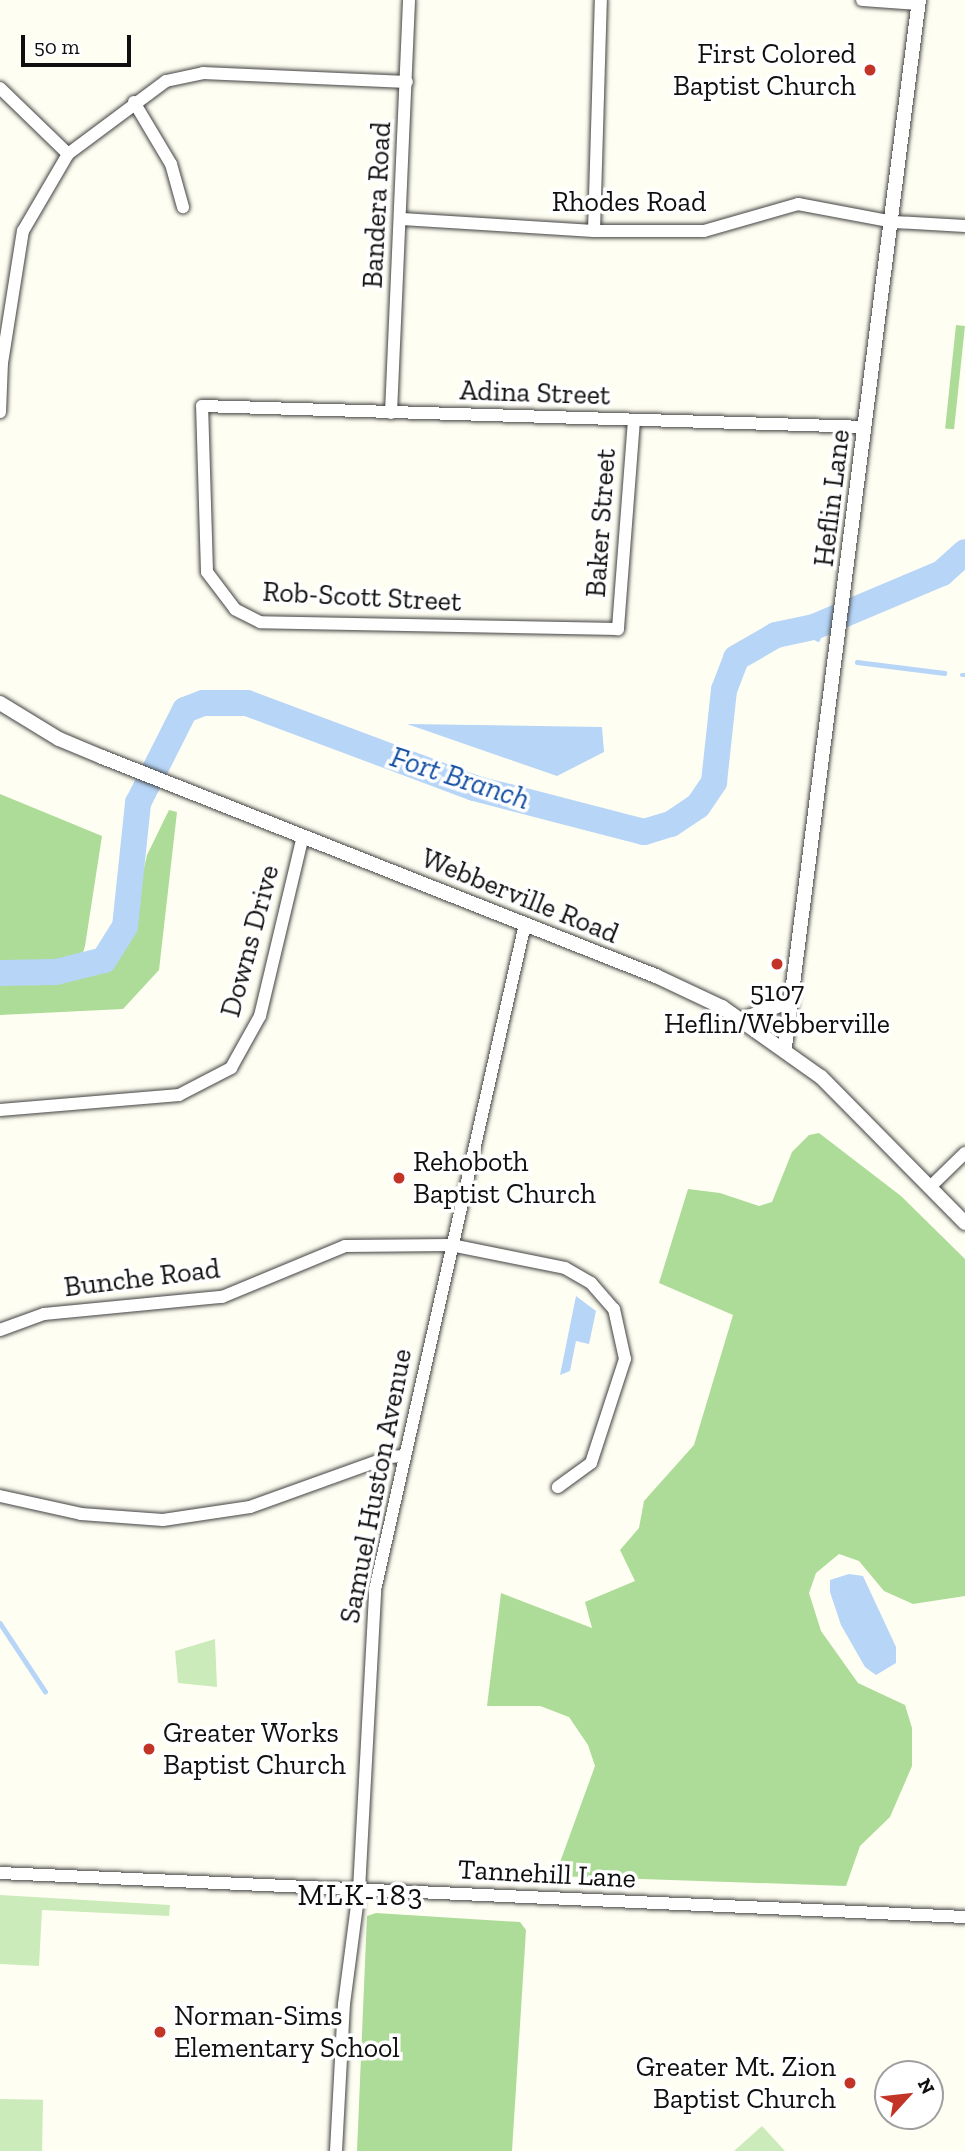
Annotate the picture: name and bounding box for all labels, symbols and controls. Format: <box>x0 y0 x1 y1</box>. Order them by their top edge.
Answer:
scale bar <box>24 21 135 65</box>
text: 50 m <box>34 34 80 59</box>
place label: First Colored Baptist Church <box>673 37 856 103</box>
marker: First Colored Baptist Church <box>862 62 878 78</box>
street label: Bandera Road <box>356 121 398 289</box>
street label: Rhodes Road <box>552 185 706 219</box>
street label: Adina Street <box>459 374 611 412</box>
street label: Heflin Lane <box>807 428 857 568</box>
street label: Baker Street <box>579 447 623 599</box>
street label: Rob-Scott Street <box>262 575 462 619</box>
water label: Fort Branch <box>386 739 534 817</box>
street label: Webberville Road <box>417 841 623 951</box>
street label: Downs Drive <box>214 861 286 1021</box>
marker: 5107 Heflin/Webberville <box>769 956 785 972</box>
place label: 5107 Heflin/Webberville <box>664 975 890 1041</box>
place label: Rehoboth Baptist Church <box>413 1145 596 1211</box>
marker: Rehoboth Baptist Church <box>391 1170 407 1186</box>
street label: Bunche Road <box>62 1252 222 1304</box>
street label: Samuel Huston Avenue <box>333 1346 419 1626</box>
place label: Greater Works Baptist Church <box>163 1716 346 1782</box>
marker: Greater Works Baptist Church <box>141 1741 157 1757</box>
street label: Tannehill Lane <box>457 1853 637 1895</box>
district label: MLK-183 <box>298 1877 424 1913</box>
place label: Norman-Sims Elementary School <box>174 1999 400 2065</box>
marker: Norman-Sims Elementary School <box>152 2024 168 2040</box>
place label: Greater Mt. Zion Baptist Church <box>635 2050 836 2116</box>
north arrow <box>874 2060 944 2130</box>
text: N <box>913 2074 940 2098</box>
marker: Greater Mt. Zion Baptist Church <box>842 2075 858 2091</box>

